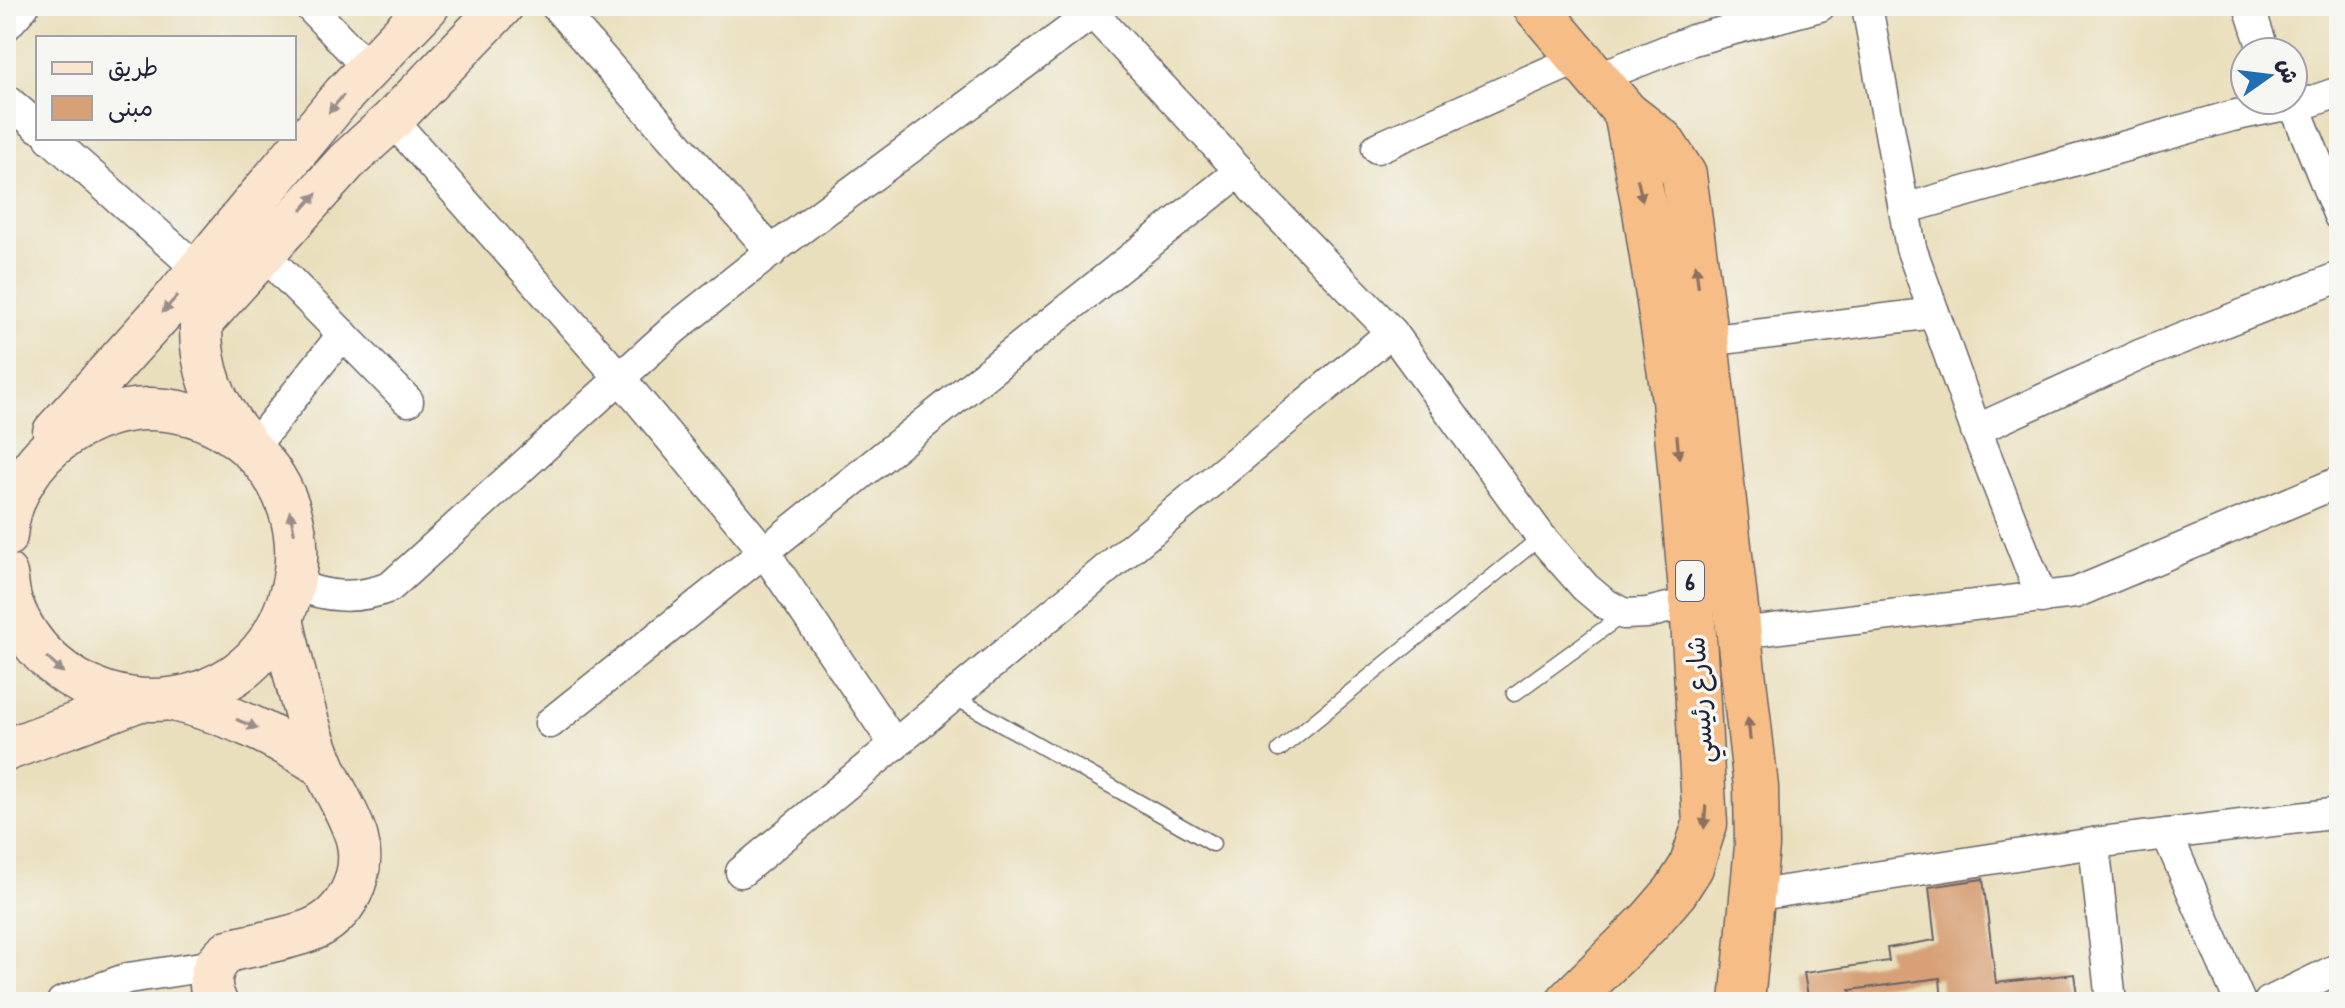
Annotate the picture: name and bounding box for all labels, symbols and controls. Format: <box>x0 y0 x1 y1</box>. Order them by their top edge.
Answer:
legend <box>36 36 296 140</box>
north arrow <box>2229 36 2309 116</box>
text: طريق <box>108 51 158 83</box>
text: ش <box>2271 56 2306 87</box>
text: مبنى <box>108 91 153 123</box>
one-way arrow <box>328 94 345 114</box>
one-way arrow <box>1634 177 1647 202</box>
one-way arrow <box>300 193 318 212</box>
one-way arrow <box>1691 263 1704 288</box>
one-way arrow <box>162 294 179 314</box>
one-way arrow <box>1672 435 1685 460</box>
one-way arrow <box>285 510 298 535</box>
road number: 6 <box>1676 561 1704 601</box>
street label: شارع رئيسي <box>1677 635 1727 765</box>
one-way arrow <box>45 655 64 673</box>
one-way arrow <box>1743 716 1756 741</box>
one-way arrow <box>235 717 259 730</box>
one-way arrow <box>1698 805 1711 830</box>

